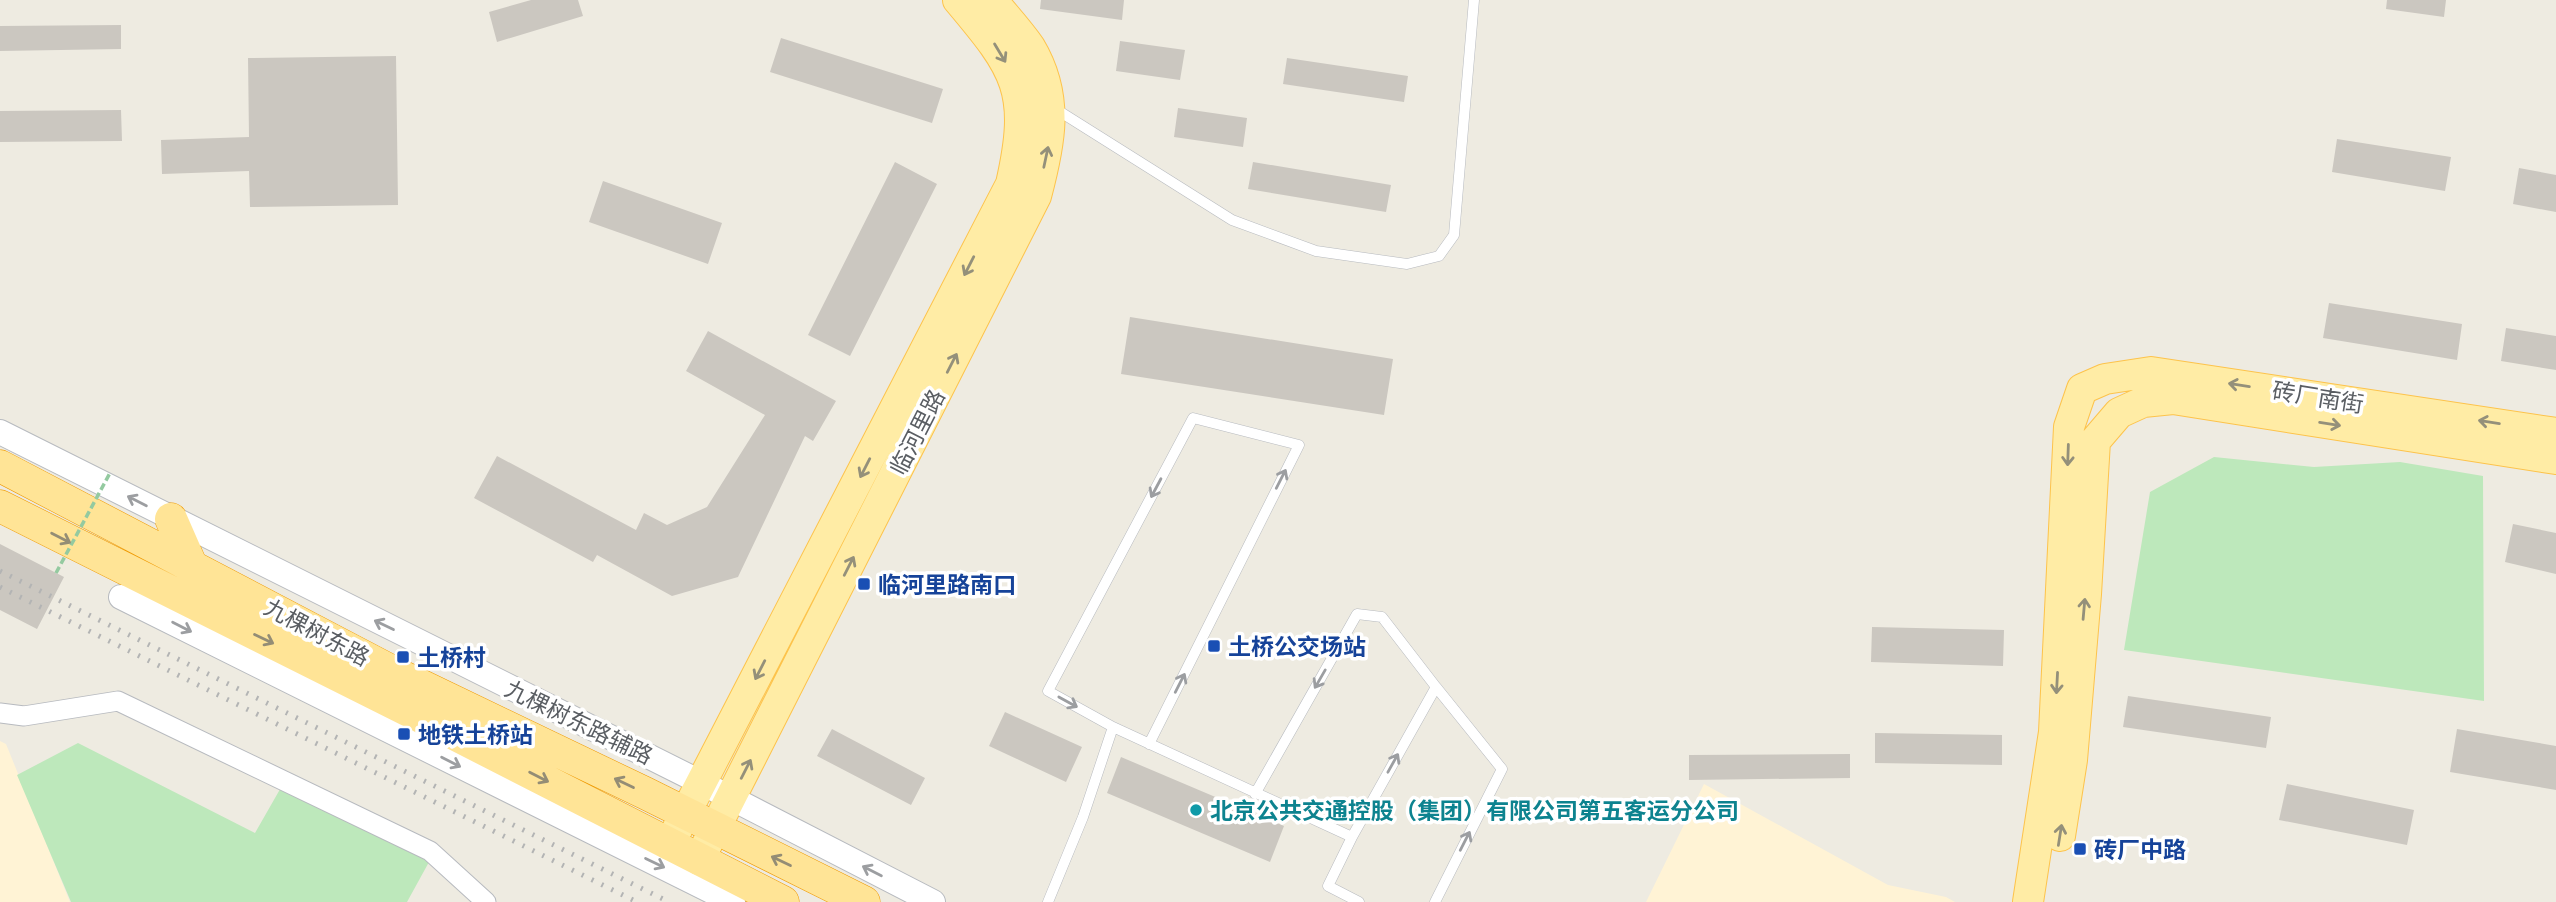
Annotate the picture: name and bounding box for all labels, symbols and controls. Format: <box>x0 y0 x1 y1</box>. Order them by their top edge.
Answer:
one-way arrow <box>994 43 1008 63</box>
one-way arrow <box>1041 146 1054 168</box>
one-way arrow <box>962 255 976 276</box>
one-way arrow <box>945 353 959 374</box>
street label: 砖厂南街 <box>2270 374 2366 420</box>
one-way arrow <box>2228 378 2251 391</box>
street label: 临河里路 <box>882 384 952 480</box>
one-way arrow <box>2478 416 2500 429</box>
one-way arrow <box>2318 417 2341 430</box>
one-way arrow <box>2061 444 2074 467</box>
one-way arrow <box>857 457 871 478</box>
one-way arrow <box>1275 469 1289 490</box>
one-way arrow <box>1148 477 1162 498</box>
one-way arrow <box>127 494 148 508</box>
one-way arrow <box>50 531 71 545</box>
one-way arrow <box>842 556 856 576</box>
place label: 临河里路南口 <box>878 569 1016 600</box>
marker: 临河里路南口 <box>856 576 872 592</box>
street label: 九棵树东路 <box>259 591 375 673</box>
one-way arrow <box>2078 598 2091 620</box>
one-way arrow <box>374 618 395 632</box>
one-way arrow <box>171 621 192 635</box>
place label: 土桥公交场站 <box>1228 631 1366 662</box>
one-way arrow <box>253 633 274 647</box>
marker: 土桥公交场站 <box>1206 638 1222 654</box>
place label: 土桥村 <box>417 642 486 673</box>
marker: 土桥村 <box>395 649 411 665</box>
one-way arrow <box>753 659 767 680</box>
one-way arrow <box>1313 669 1327 689</box>
one-way arrow <box>2050 671 2063 694</box>
street label: 九棵树东路辅路 <box>500 673 658 771</box>
one-way arrow <box>1173 673 1187 694</box>
one-way arrow <box>1057 695 1077 709</box>
place label: 地铁土桥站 <box>418 719 533 750</box>
marker: 地铁土桥站 <box>396 726 412 742</box>
one-way arrow <box>1387 753 1400 774</box>
one-way arrow <box>440 755 461 769</box>
one-way arrow <box>740 759 754 780</box>
one-way arrow <box>528 770 549 784</box>
one-way arrow <box>614 776 635 789</box>
place label: 北京公共交通控股（集团）有限公司第五客运分公司 <box>1210 795 1739 826</box>
marker: 北京公共交通控股（集团）有限公司第五客运分公司 <box>1188 802 1204 818</box>
one-way arrow <box>2054 824 2067 847</box>
one-way arrow <box>1459 831 1473 852</box>
place label: 砖厂中路 <box>2094 834 2186 865</box>
marker: 砖厂中路 <box>2072 841 2088 857</box>
one-way arrow <box>771 854 792 868</box>
one-way arrow <box>644 857 665 871</box>
one-way arrow <box>862 864 883 877</box>

